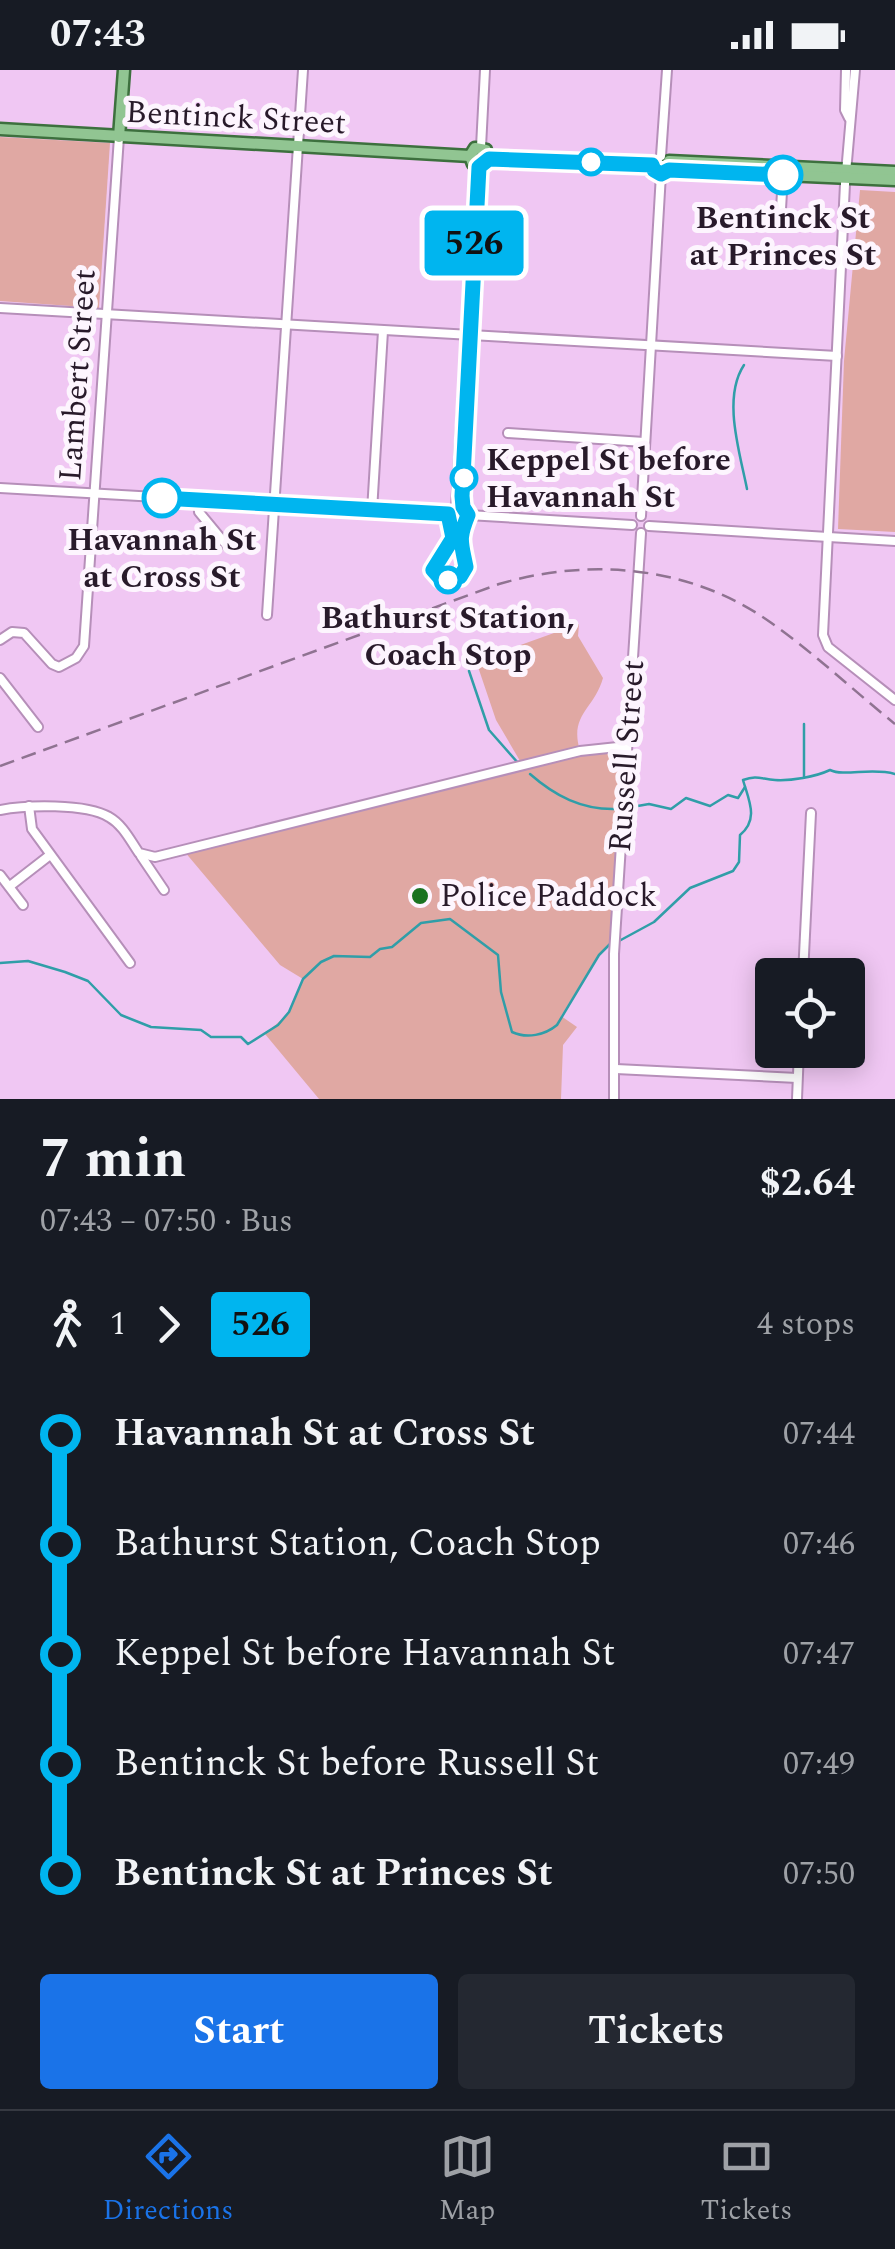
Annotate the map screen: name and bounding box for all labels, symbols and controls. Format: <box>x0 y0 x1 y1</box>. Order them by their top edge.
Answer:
text: 07:43 <box>50 6 145 64</box>
street label: Bentinck Street <box>125 88 347 148</box>
unlabelled marker <box>578 149 604 175</box>
marker: Bentinck St at Princes St <box>764 156 802 194</box>
place label: Bentinck St at Princes St <box>690 194 876 280</box>
line badge: 526 <box>416 210 532 276</box>
text: 526 <box>445 217 503 270</box>
street label: Lambert Street <box>46 267 110 483</box>
place label: Keppel St before Havannah St <box>486 436 731 522</box>
marker: Keppel St before Havannah St <box>451 465 477 491</box>
marker: Havannah St at Cross St <box>143 479 181 517</box>
place label: Havannah St at Cross St <box>67 516 257 602</box>
marker: Bathurst Station, Coach Stop <box>435 567 461 593</box>
place label: Bathurst Station, Coach Stop <box>321 594 575 680</box>
street label: Russell Street <box>596 658 658 854</box>
place label: Police Paddock <box>440 872 657 921</box>
marker: Police Paddock <box>409 885 431 907</box>
map controls <box>755 958 865 1068</box>
button: locate <box>755 958 865 1068</box>
text: 7 min <box>40 1118 186 1201</box>
text: $2.64 <box>760 1155 855 1213</box>
text: 07:43 – 07:50 · Bus <box>40 1197 293 1246</box>
icon: walk <box>40 1297 95 1352</box>
icon: forward <box>141 1297 196 1352</box>
text: 526 <box>231 1298 290 1351</box>
text: 1 <box>110 1300 126 1349</box>
text: 4 stops <box>757 1300 855 1349</box>
text: Havannah St at Cross St <box>114 1405 535 1463</box>
text: 07:44 <box>783 1410 855 1459</box>
text: Bathurst Station, Coach Stop <box>114 1515 601 1573</box>
text: 07:46 <box>783 1520 855 1569</box>
text: Keppel St before Havannah St <box>114 1625 615 1683</box>
text: 07:47 <box>783 1630 855 1679</box>
text: Bentinck St before Russell St <box>114 1735 599 1793</box>
text: 07:49 <box>783 1740 855 1789</box>
text: Bentinck St at Princes St <box>114 1845 553 1903</box>
text: 07:50 <box>783 1850 855 1899</box>
button: Start <box>40 1974 438 2089</box>
button: Tickets <box>458 1974 855 2089</box>
tab: Directions <box>103 2129 233 2232</box>
tab: Map <box>439 2129 495 2232</box>
tab: Tickets <box>701 2129 792 2232</box>

